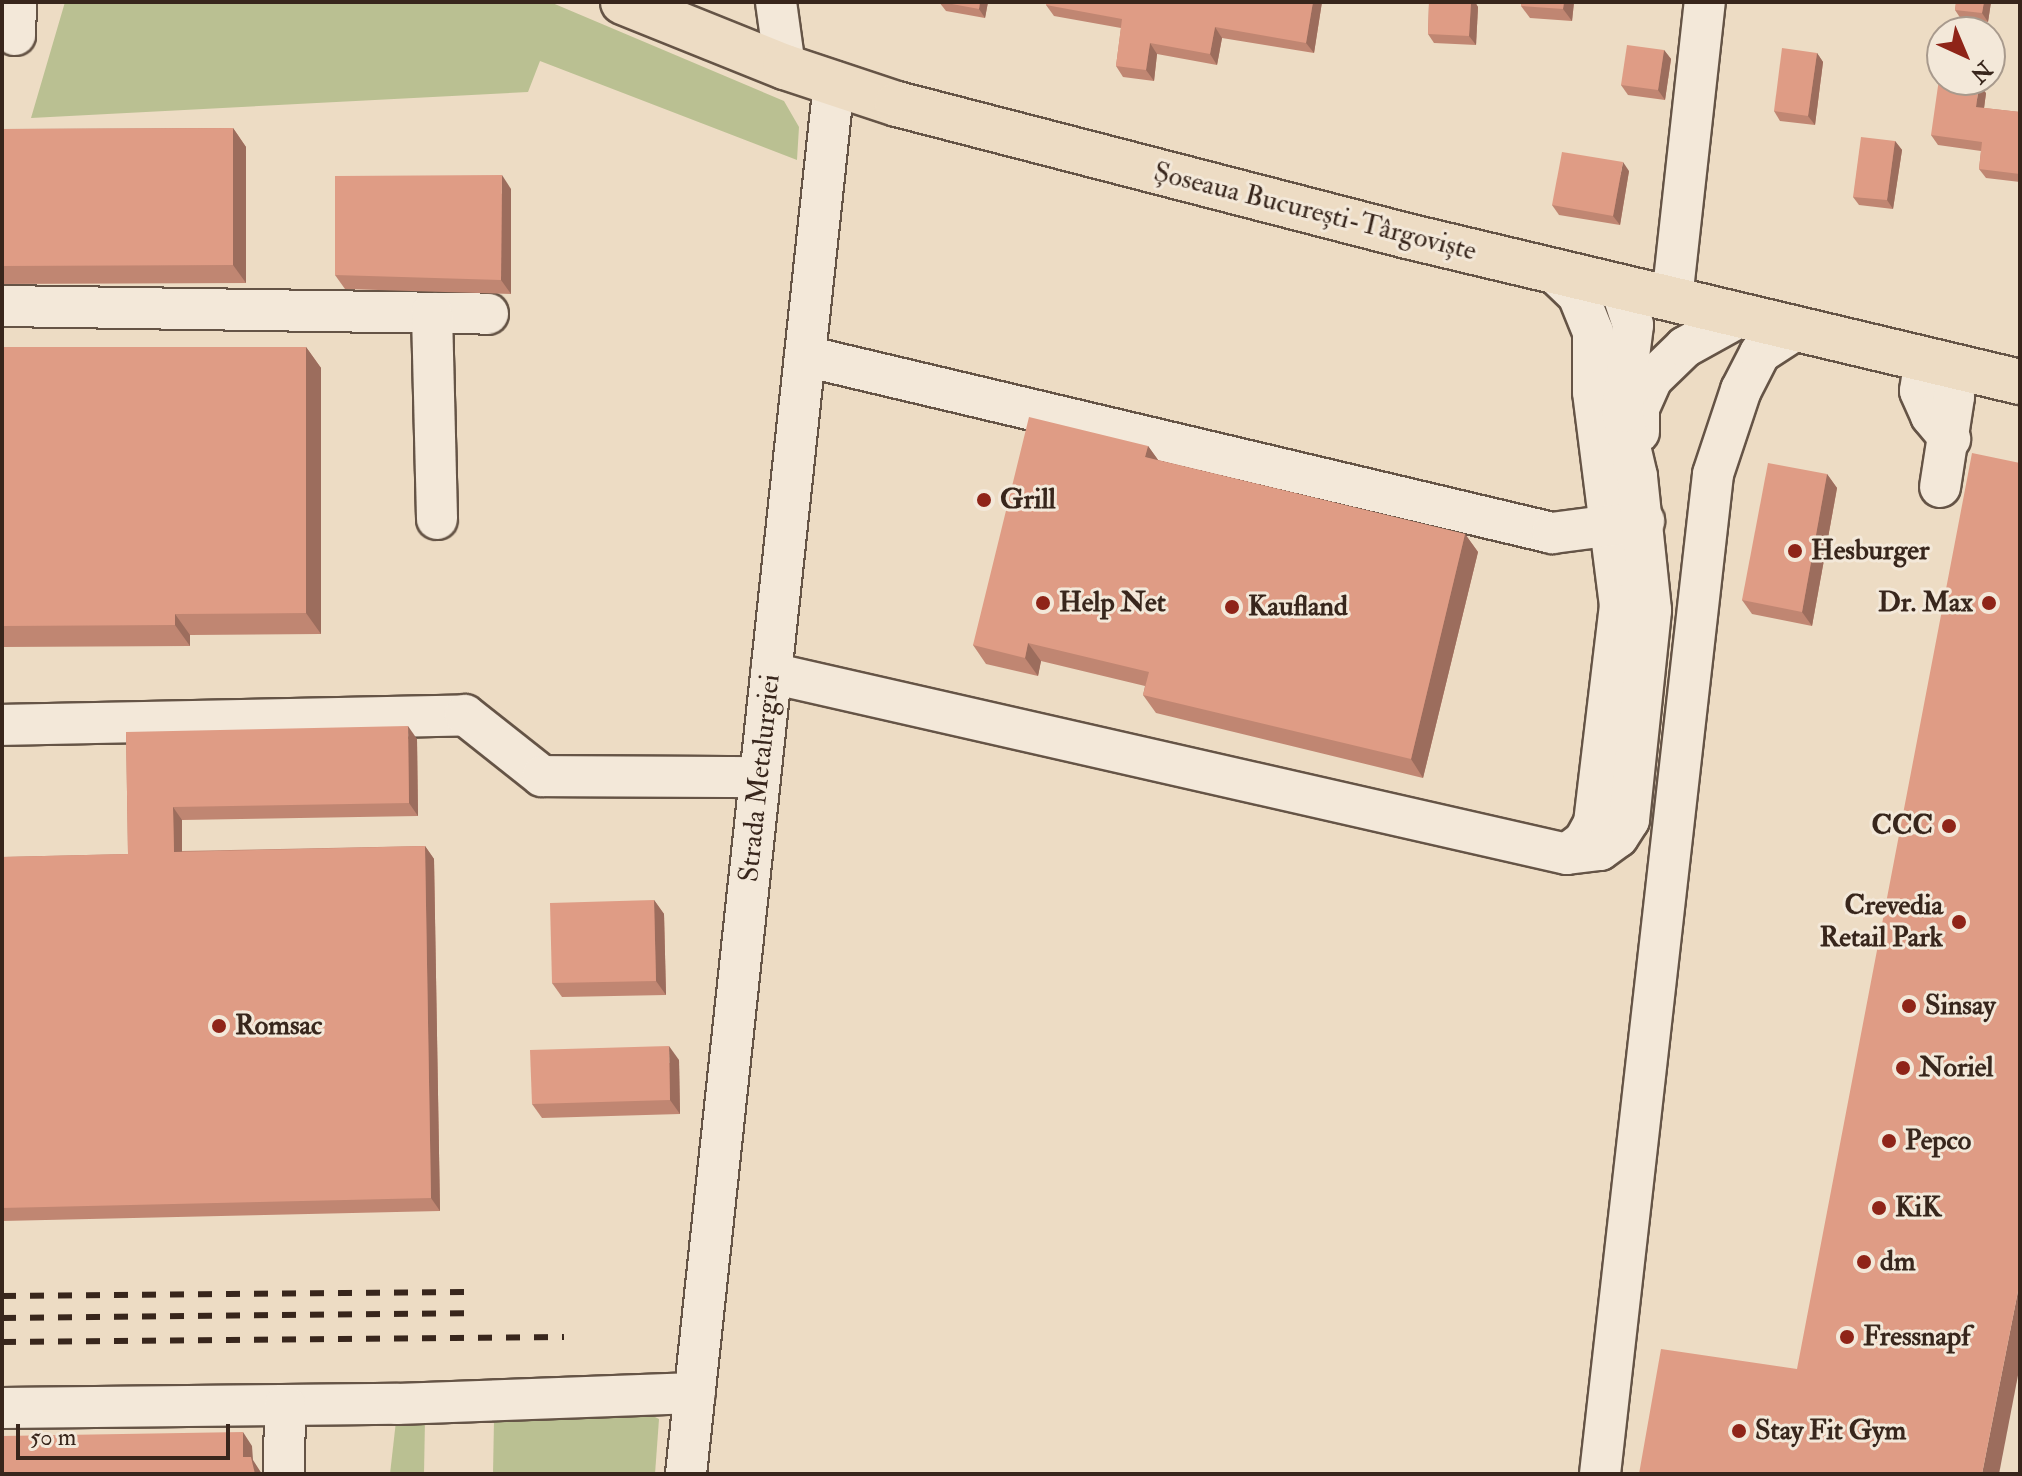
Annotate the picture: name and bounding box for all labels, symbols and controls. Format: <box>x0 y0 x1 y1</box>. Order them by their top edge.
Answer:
north arrow <box>1926 16 2006 96</box>
text: N <box>1964 55 1998 89</box>
street label: Șoseaua București-Târgoviște <box>1150 156 1480 268</box>
place label: Grill <box>1000 483 1056 517</box>
marker: Grill <box>975 491 993 509</box>
place label: Hesburger <box>1811 534 1929 568</box>
marker: Hesburger <box>1786 542 1804 560</box>
place label: Help Net <box>1059 586 1166 620</box>
place label: Dr. Max <box>1878 586 1973 620</box>
place label: Kaufland <box>1248 590 1348 624</box>
marker: Help Net <box>1034 594 1052 612</box>
marker: Dr. Max <box>1980 594 1998 612</box>
marker: Kaufland <box>1223 598 1241 616</box>
street label: Strada Metalurgiei <box>732 672 788 884</box>
place label: CCC <box>1871 809 1933 843</box>
marker: CCC <box>1940 817 1958 835</box>
place label: Crevedia Retail Park <box>1819 889 1943 955</box>
marker: Crevedia Retail Park <box>1950 913 1968 931</box>
place label: Sinsay <box>1925 989 1996 1023</box>
marker: Sinsay <box>1900 997 1918 1015</box>
place label: Romsac <box>235 1009 322 1043</box>
marker: Romsac <box>210 1017 228 1035</box>
place label: Noriel <box>1919 1051 1994 1085</box>
marker: Noriel <box>1894 1059 1912 1077</box>
place label: Pepco <box>1905 1124 1971 1158</box>
marker: Pepco <box>1880 1132 1898 1150</box>
place label: KiK <box>1895 1191 1942 1225</box>
marker: KiK <box>1870 1199 1888 1217</box>
place label: dm <box>1880 1245 1916 1279</box>
marker: dm <box>1855 1253 1873 1271</box>
place label: Fressnapf <box>1863 1320 1970 1354</box>
marker: Fressnapf <box>1838 1328 1856 1346</box>
scale bar <box>20 1408 234 1458</box>
place label: Stay Fit Gym <box>1755 1414 1906 1448</box>
text: 50 m <box>30 1422 76 1453</box>
marker: Stay Fit Gym <box>1730 1422 1748 1440</box>

